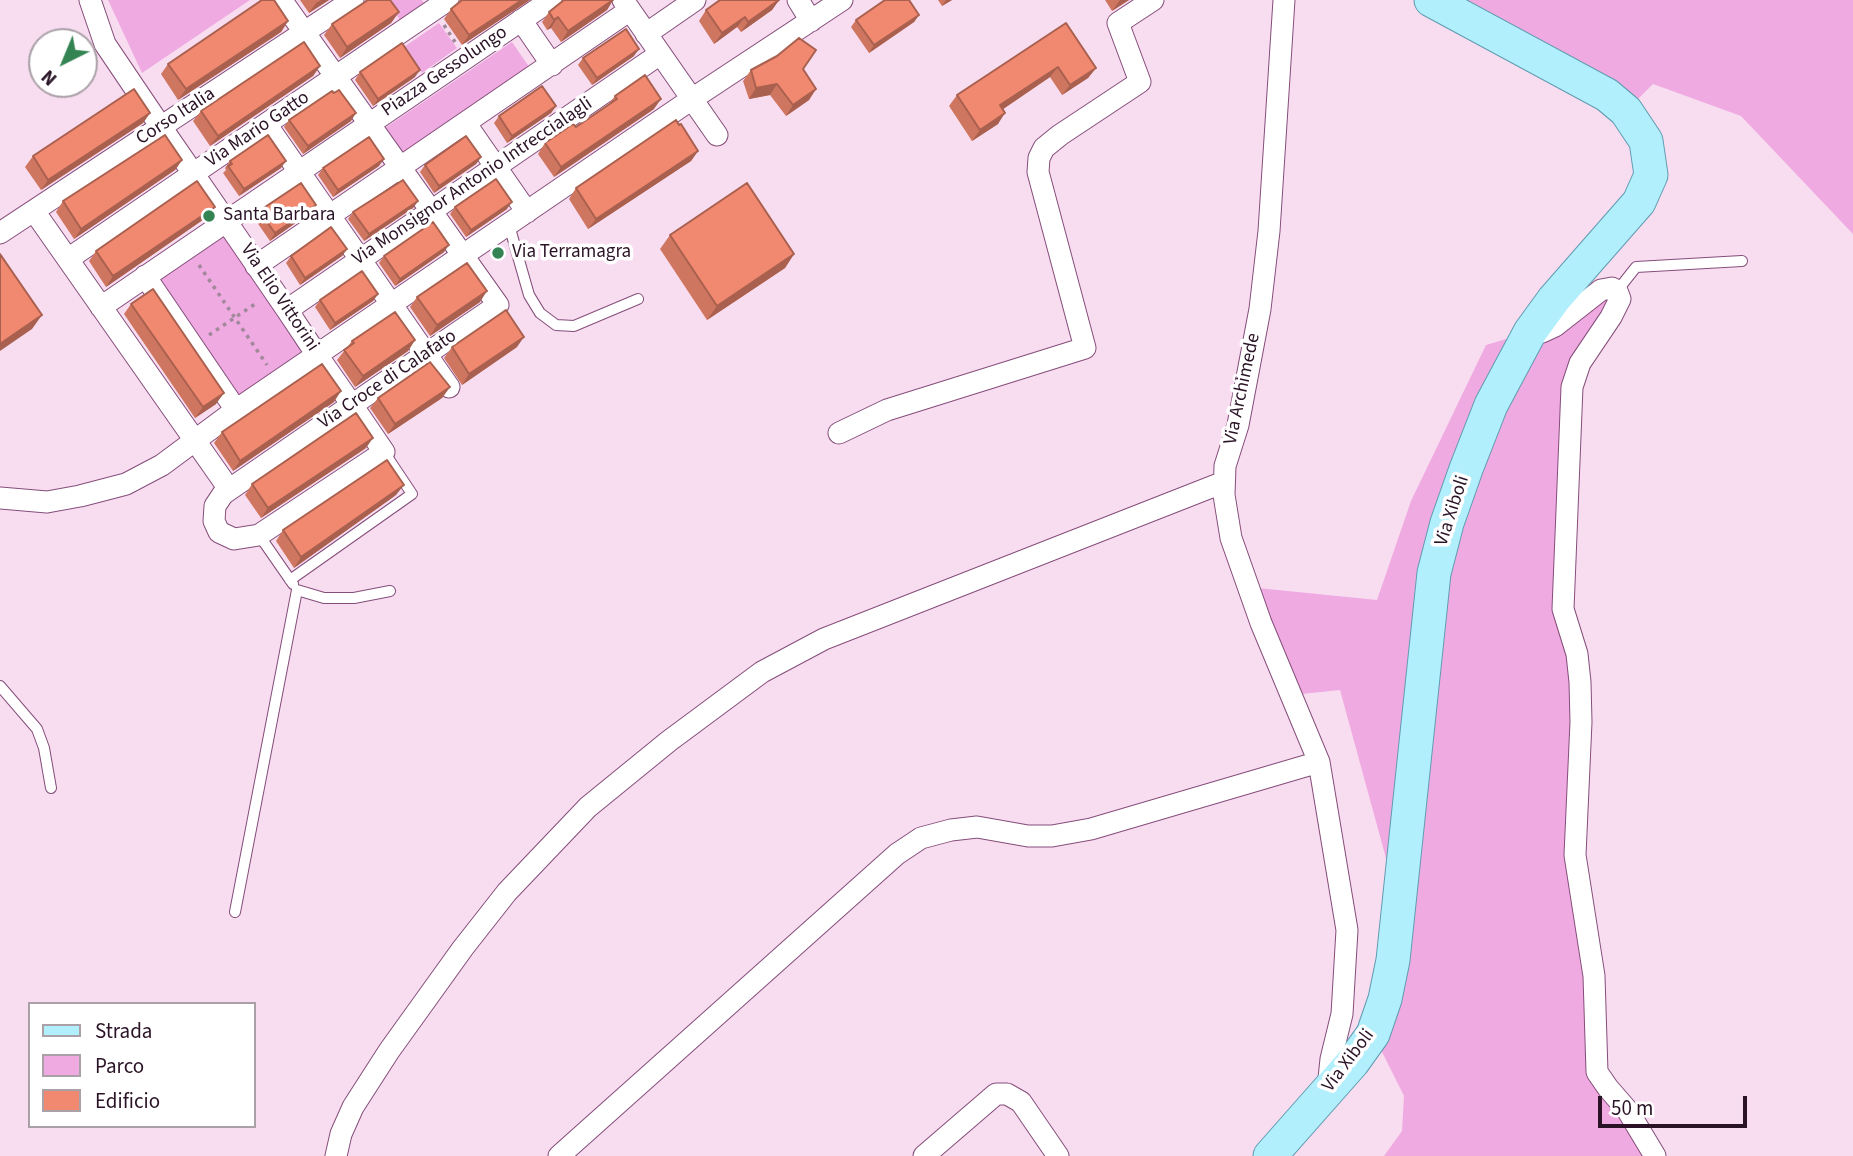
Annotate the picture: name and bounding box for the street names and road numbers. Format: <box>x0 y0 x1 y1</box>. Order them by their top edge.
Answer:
street label: Piazza Gessolungo <box>378 22 512 122</box>
street label: Corso Italia <box>132 83 220 151</box>
street label: Via Mario Gatto <box>202 87 314 173</box>
street label: Via Monsignor Antonio Intreccialagli <box>349 93 597 271</box>
street label: Via Elio Vittorini <box>235 240 323 356</box>
street label: Via Croce di Calafato <box>315 325 461 435</box>
street label: Via Archimede <box>1220 331 1266 447</box>
street label: Via Xiboli <box>1431 473 1475 549</box>
street label: Via Xiboli <box>1318 1025 1380 1097</box>

